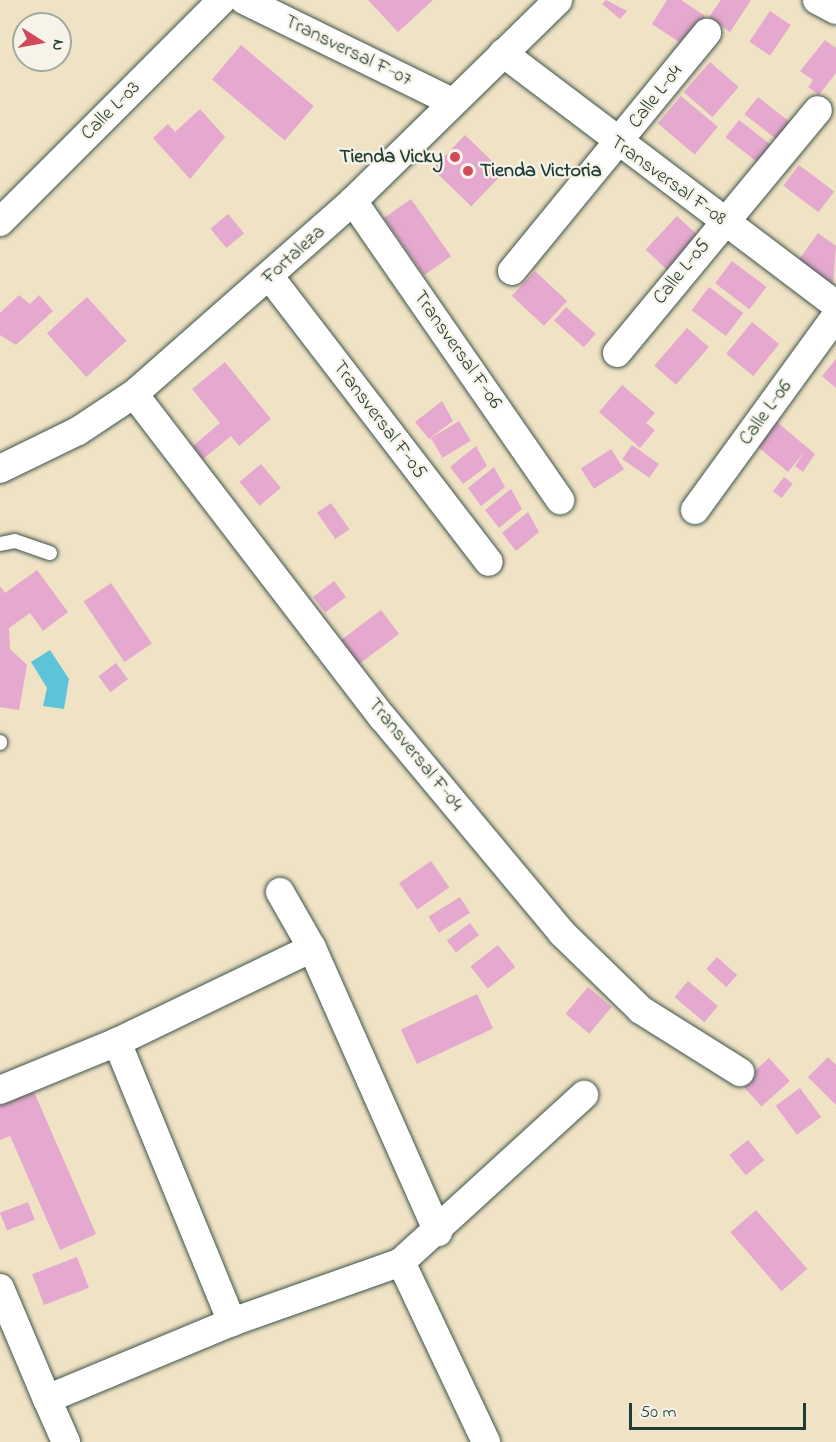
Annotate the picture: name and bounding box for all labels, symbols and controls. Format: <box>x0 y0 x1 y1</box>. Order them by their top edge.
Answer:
street label: Transversal F-07 <box>280 10 416 92</box>
north arrow <box>12 12 72 72</box>
text: N <box>45 37 71 53</box>
street label: Calle L-04 <box>624 60 688 134</box>
street label: Calle L-03 <box>76 76 146 146</box>
street label: Transversal F-08 <box>605 131 731 231</box>
place label: Tienda Vicky <box>339 145 443 169</box>
marker: Tienda Vicky <box>448 150 462 164</box>
place label: Tienda Victoria <box>480 159 602 183</box>
marker: Tienda Victoria <box>461 164 475 178</box>
street label: Fortaleza <box>257 220 331 290</box>
street label: Calle L-05 <box>648 234 716 310</box>
street label: Transversal F-06 <box>407 286 507 414</box>
street label: Transversal F-05 <box>327 356 431 484</box>
street label: Calle L-06 <box>734 376 798 450</box>
street label: Transversal F-04 <box>362 694 468 816</box>
scale bar <box>632 1391 809 1429</box>
text: 50 m <box>640 1400 677 1426</box>

